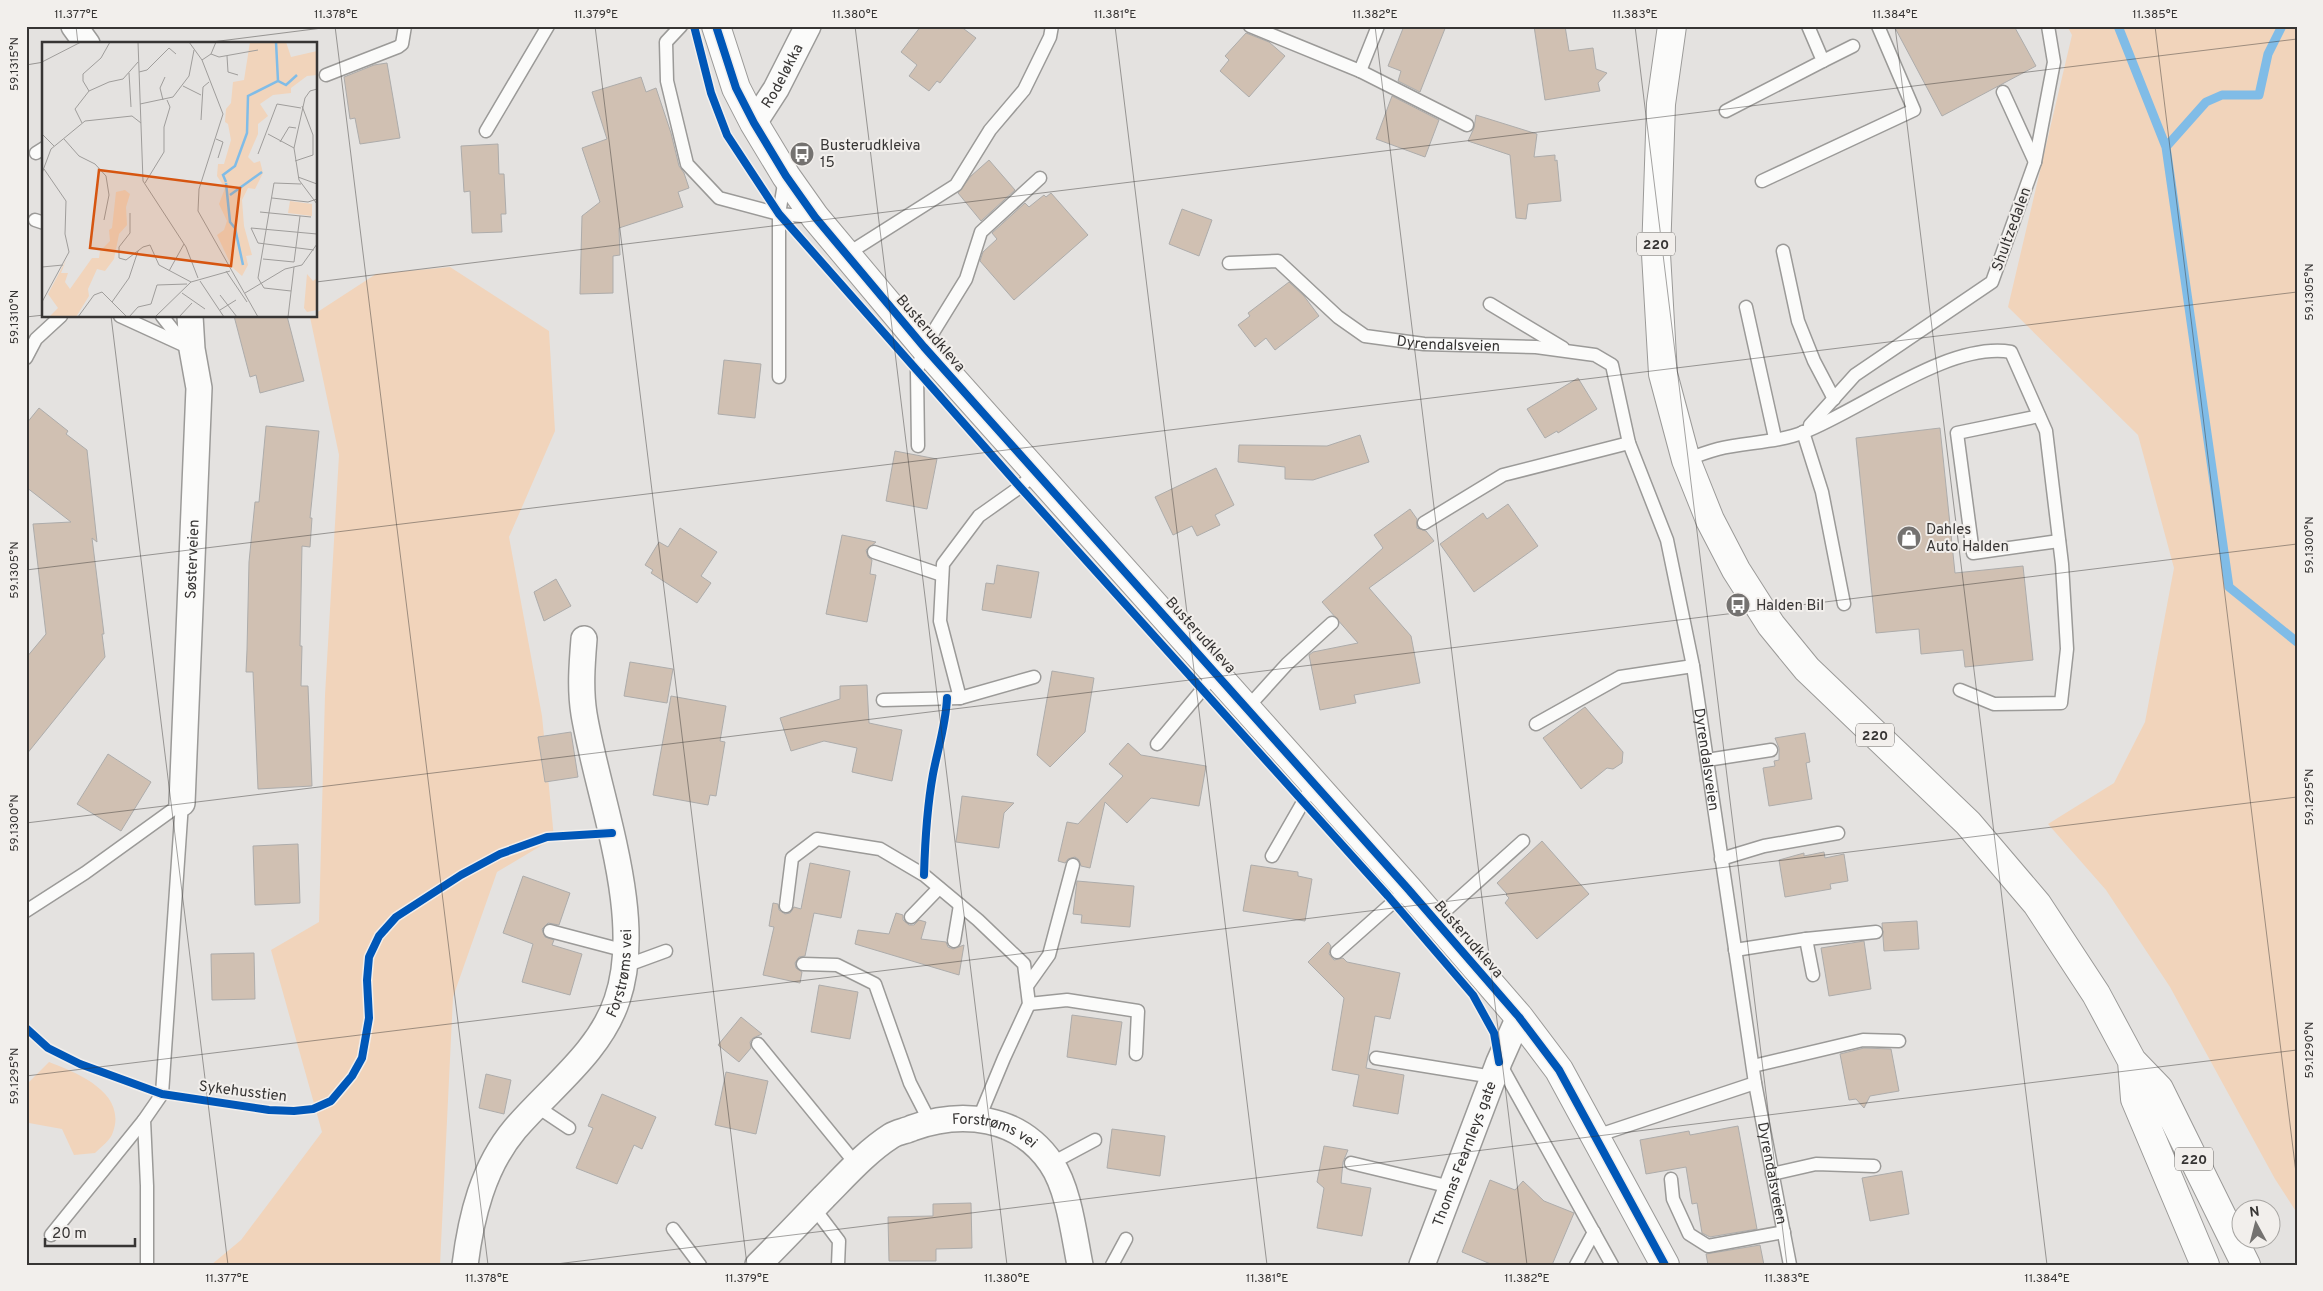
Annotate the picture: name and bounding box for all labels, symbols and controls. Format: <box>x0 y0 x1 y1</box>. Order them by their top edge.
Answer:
text: 11.377°E <box>54 7 98 23</box>
text: 11.378°E <box>314 7 358 23</box>
text: 11.379°E <box>574 7 618 23</box>
text: 11.380°E <box>832 7 878 23</box>
text: 11.381°E <box>1094 7 1136 23</box>
text: 11.382°E <box>1352 7 1398 23</box>
text: 11.383°E <box>1612 7 1658 23</box>
text: 11.384°E <box>1872 7 1918 23</box>
text: 11.385°E <box>2132 7 2178 23</box>
text: 59.1315°N <box>7 37 23 91</box>
street label: Rodeløkka <box>758 41 808 112</box>
inset map <box>42 42 318 318</box>
place label: Busterudkleiva 15 <box>820 137 920 173</box>
bus stop icon: Busterudkleiva 15 <box>789 141 815 167</box>
street label: Shultzedalen <box>1988 185 2036 274</box>
road number: 220 <box>1637 232 1675 255</box>
text: 59.1305°N <box>2302 263 2318 321</box>
text: 59.1310°N <box>7 290 23 344</box>
street label: Busterudkleva <box>891 291 969 377</box>
street label: Dyrendalsveien <box>1395 332 1500 357</box>
text: 59.1300°N <box>2302 516 2318 574</box>
street label: Søsterveien <box>182 519 205 600</box>
place label: Dahles Auto Halden <box>1926 521 2009 557</box>
shop icon: Dahles Auto Halden <box>1896 525 1922 551</box>
text: 59.1305°N <box>7 541 23 599</box>
bus stop icon: Halden Bil <box>1725 592 1751 618</box>
street label: Busterudkleva <box>1161 594 1239 678</box>
place label: Halden Bil <box>1756 597 1824 616</box>
street label: Dyrendalsveien <box>1688 707 1722 812</box>
road number: 220 <box>1856 724 1894 746</box>
text: 59.1295°N <box>2302 768 2318 826</box>
text: 59.1300°N <box>7 794 23 852</box>
street label: Busterudkleva <box>1429 897 1507 983</box>
street label: Forstrøms vei <box>603 928 637 1021</box>
text: 59.1290°N <box>2302 1021 2318 1079</box>
text: 59.1295°N <box>7 1047 23 1105</box>
street label: Sykehusstien <box>198 1078 288 1107</box>
street label: Thomas Fearnleys gate <box>1429 1079 1502 1230</box>
street label: Forstrøms vei <box>952 1111 1041 1153</box>
street label: Dyrendalsveien <box>1752 1121 1790 1226</box>
road number: 220 <box>2175 1148 2213 1170</box>
north arrow <box>2230 1198 2280 1248</box>
text: N <box>2249 1204 2261 1222</box>
scale bar <box>45 1216 135 1248</box>
text: 20 m <box>52 1225 87 1244</box>
text: 11.377°E <box>205 1271 249 1287</box>
text: 11.378°E <box>465 1271 509 1287</box>
text: 11.379°E <box>725 1271 769 1287</box>
text: 11.380°E <box>984 1271 1030 1287</box>
text: 11.381°E <box>1246 1271 1288 1287</box>
text: 11.382°E <box>1504 1271 1550 1287</box>
text: 11.383°E <box>1764 1271 1810 1287</box>
text: 11.384°E <box>2024 1271 2070 1287</box>

